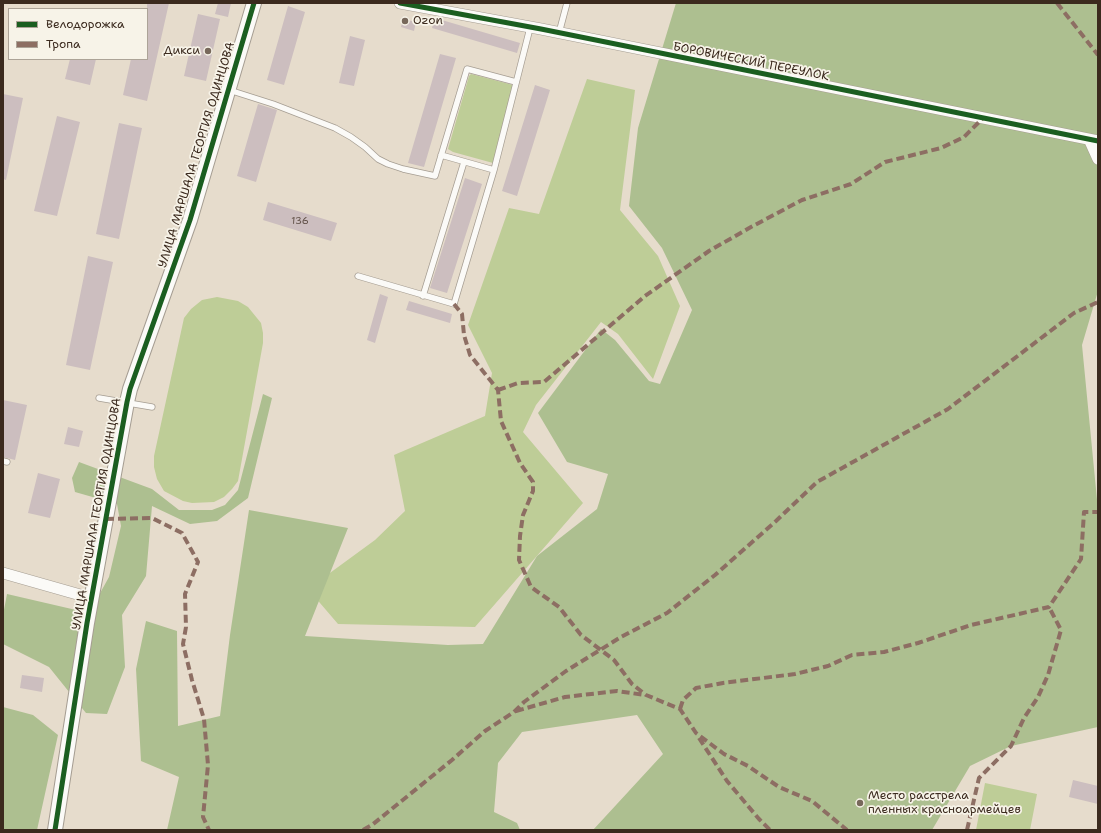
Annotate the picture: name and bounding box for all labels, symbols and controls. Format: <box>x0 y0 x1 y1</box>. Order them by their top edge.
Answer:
legend <box>8 8 148 60</box>
place label: Ozon <box>413 14 443 28</box>
text: Велодорожка <box>46 16 124 32</box>
marker: Ozon <box>400 16 410 26</box>
text: Тропа <box>46 36 80 52</box>
street label: УЛИЦА МАРШАЛА ГЕОРГИЯ ОДИНЦОВА <box>156 40 238 270</box>
street label: БОРОВИЧЕСКИЙ ПЕРЕУЛОК <box>672 40 830 84</box>
place label: Дикси <box>163 44 200 58</box>
marker: Дикси <box>203 46 213 56</box>
house number: 136 <box>291 215 309 227</box>
street label: УЛИЦА МАРШАЛА ГЕОРГИЯ ОДИНЦОВА <box>69 397 125 631</box>
place label: Место расстрела пленных красноармейцев <box>868 789 1021 817</box>
marker: Место расстрела пленных красноармейцев <box>855 798 865 808</box>

